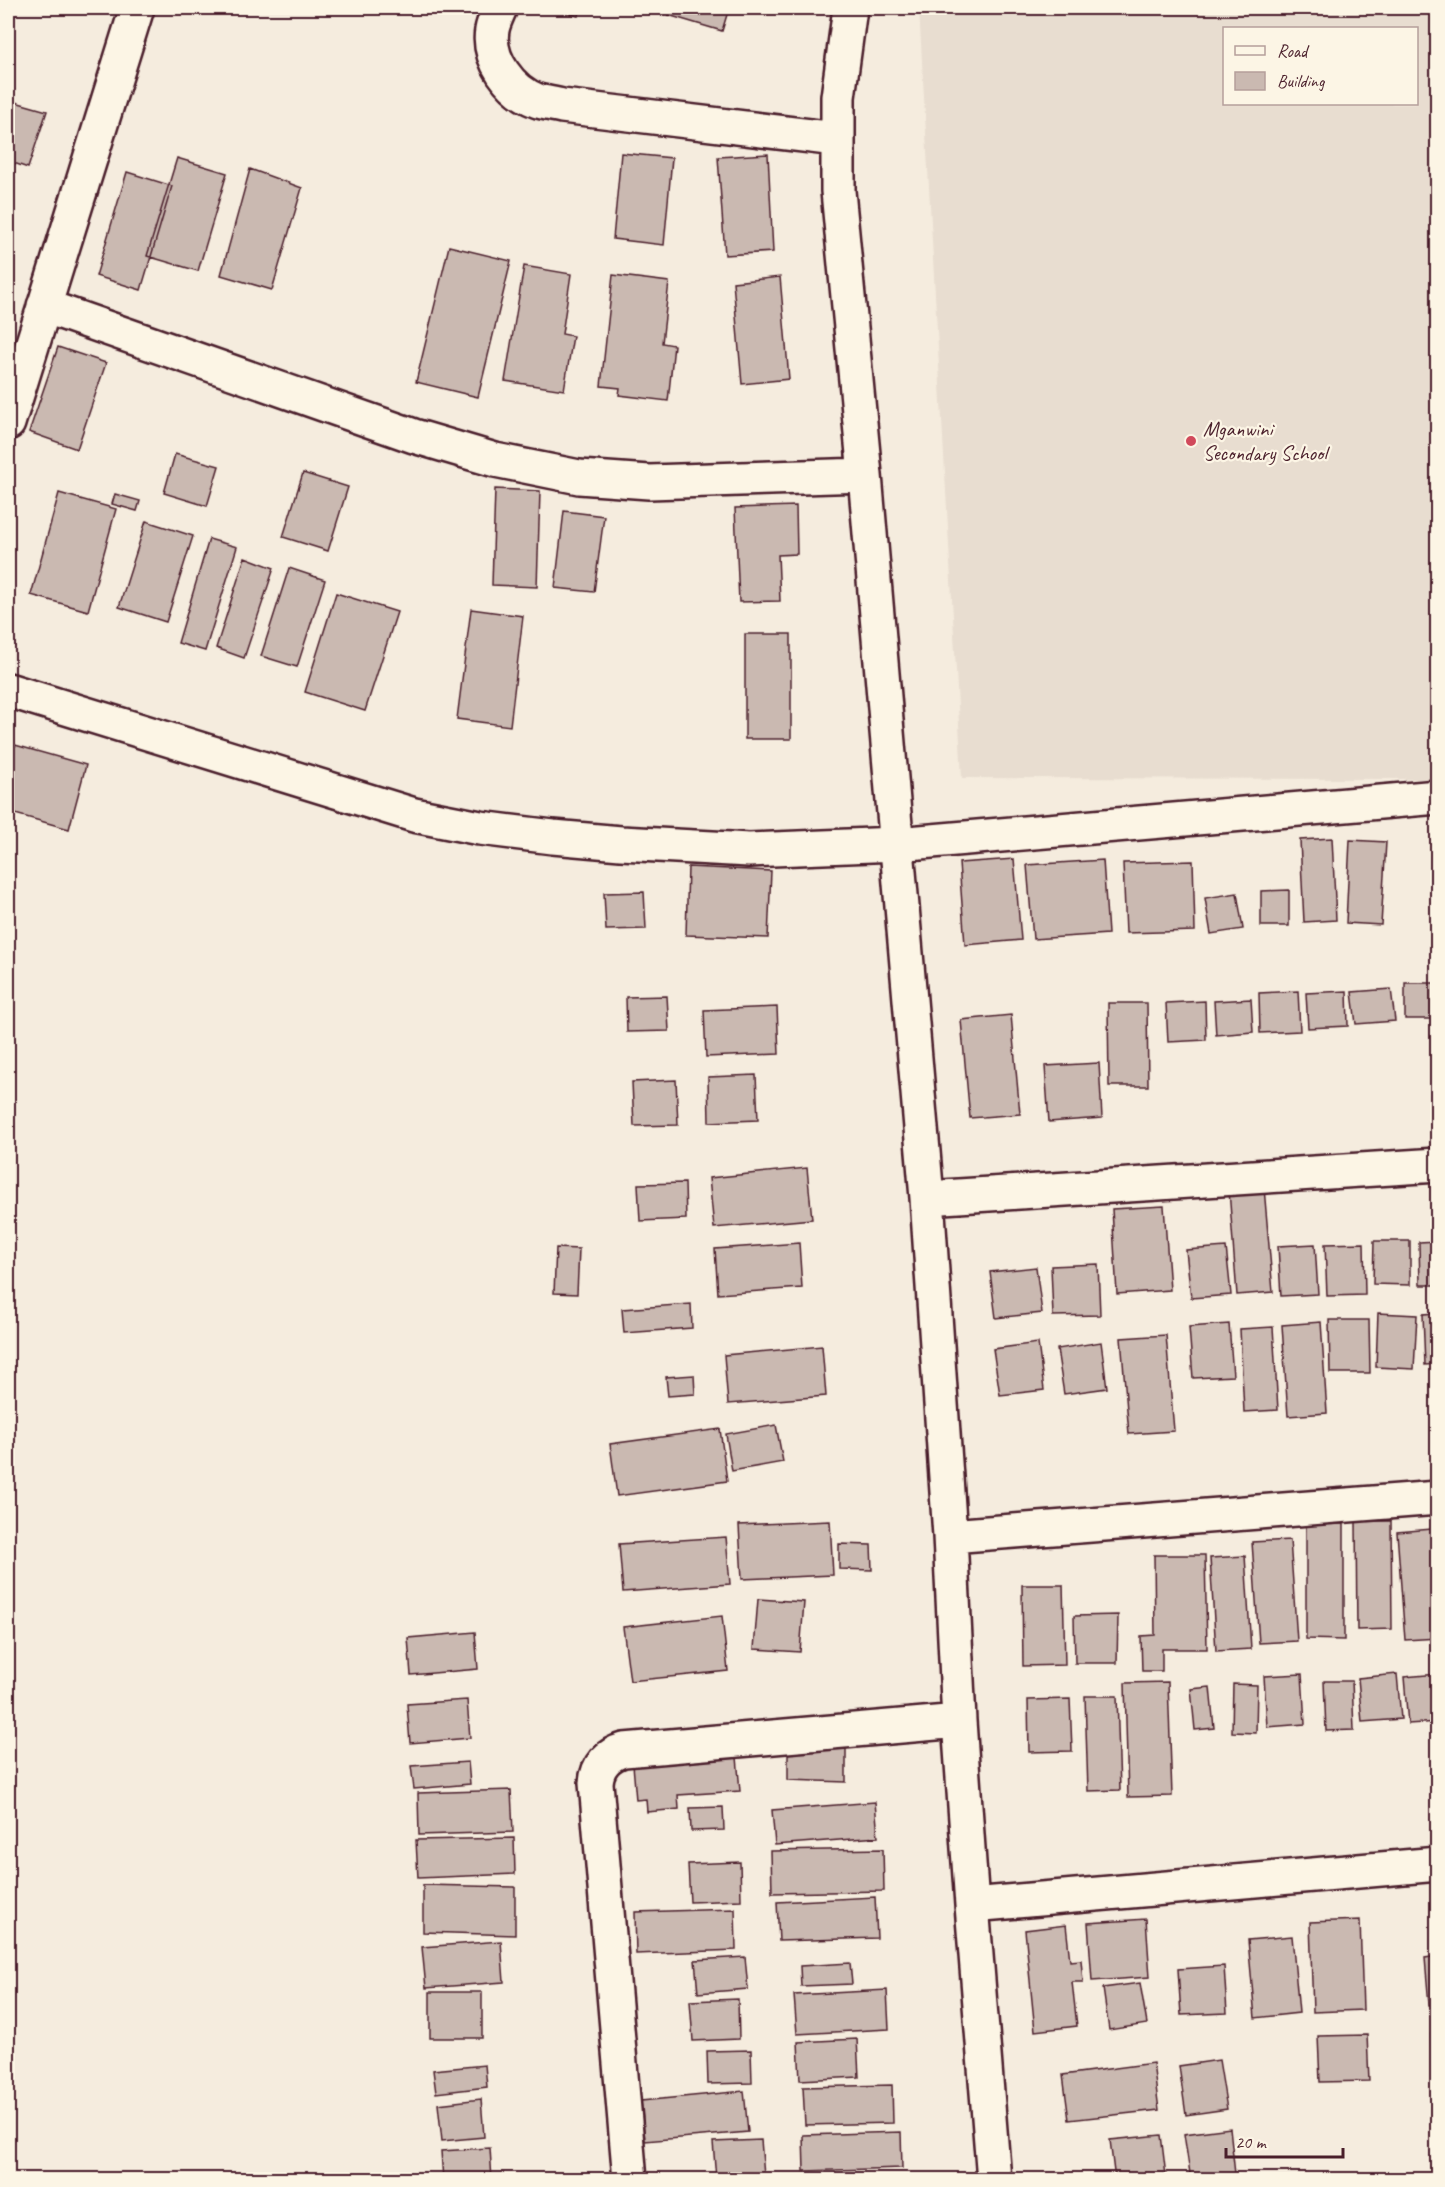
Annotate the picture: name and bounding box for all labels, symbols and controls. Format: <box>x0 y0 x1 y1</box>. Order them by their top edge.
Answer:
legend <box>1223 27 1418 105</box>
text: Road <box>1277 40 1310 62</box>
text: Building <box>1277 70 1326 92</box>
place label: Mganwini Secondary School <box>1203 416 1330 466</box>
marker: Mganwini Secondary School <box>1184 434 1198 448</box>
scale bar <box>1226 2121 1343 2159</box>
text: 20 m <box>1235 2131 1268 2153</box>

